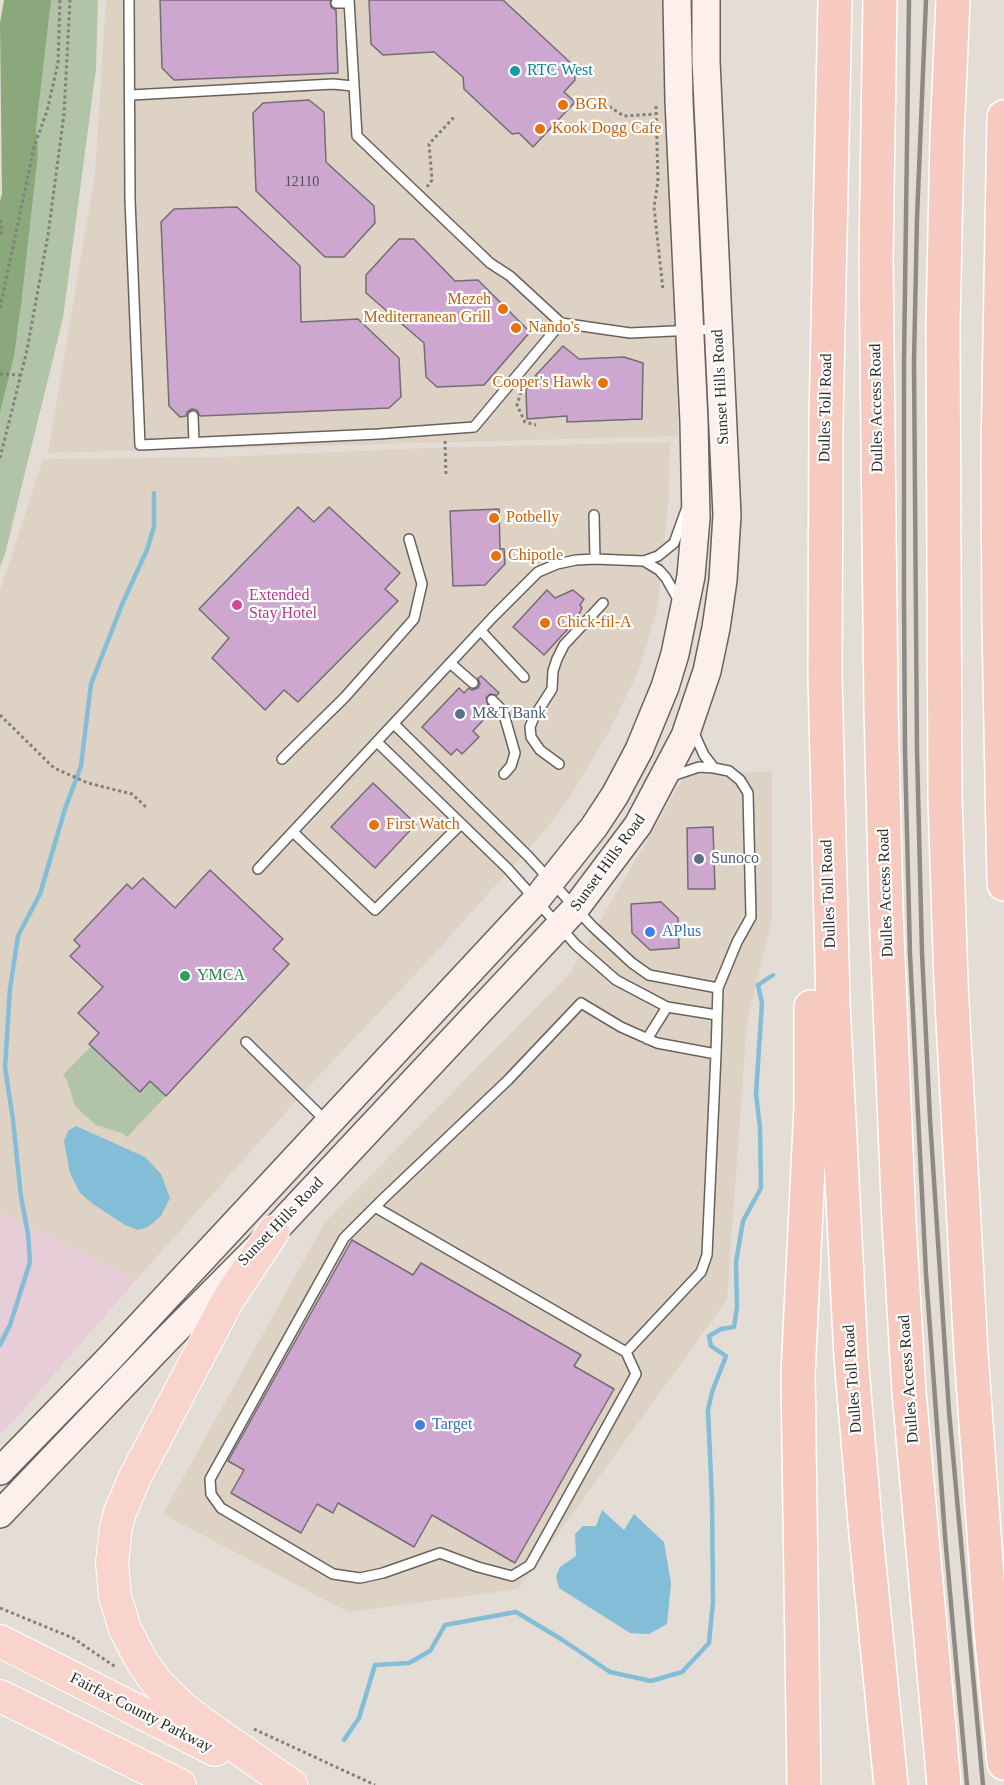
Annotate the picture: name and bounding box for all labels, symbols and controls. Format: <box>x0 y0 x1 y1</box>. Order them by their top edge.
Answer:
place label: RTC West <box>527 61 593 81</box>
marker: RTC West <box>508 64 522 78</box>
place label: BGR <box>575 95 608 115</box>
marker: BGR <box>556 98 570 112</box>
place label: Kook Dogg Cafe <box>552 119 661 139</box>
marker: Kook Dogg Cafe <box>533 122 547 136</box>
house number: 12110 <box>285 174 319 190</box>
place label: Mezeh Mediterranean Grill <box>364 290 491 328</box>
marker: Mezeh Mediterranean Grill <box>496 302 510 316</box>
place label: Nando's <box>528 318 580 338</box>
marker: Nando's <box>509 321 523 335</box>
street label: Sunset Hills Road <box>708 329 734 445</box>
street label: Dulles Access Road <box>866 343 888 473</box>
street label: Dulles Toll Road <box>815 353 837 463</box>
place label: Cooper's Hawk <box>493 373 591 393</box>
marker: Cooper's Hawk <box>596 376 610 390</box>
place label: Potbelly <box>506 508 559 528</box>
marker: Potbelly <box>487 511 501 525</box>
place label: Chipotle <box>508 546 563 566</box>
marker: Chipotle <box>489 549 503 563</box>
place label: Extended Stay Hotel <box>249 586 317 624</box>
marker: Extended Stay Hotel <box>230 598 244 612</box>
place label: Chick-fil-A <box>557 613 632 633</box>
marker: Chick-fil-A <box>538 616 552 630</box>
place label: M&T Bank <box>472 704 546 724</box>
marker: M&T Bank <box>453 707 467 721</box>
street label: Sunset Hills Road <box>566 811 650 915</box>
place label: First Watch <box>386 815 460 835</box>
marker: First Watch <box>367 818 381 832</box>
street label: Dulles Access Road <box>874 828 898 958</box>
street label: Dulles Toll Road <box>818 839 840 949</box>
place label: Sunoco <box>711 849 759 869</box>
marker: Sunoco <box>692 852 706 866</box>
place label: APlus <box>662 922 701 942</box>
marker: APlus <box>643 925 657 939</box>
place label: YMCA <box>197 966 245 986</box>
marker: YMCA <box>178 969 192 983</box>
street label: Sunset Hills Road <box>234 1174 328 1270</box>
street label: Dulles Access Road <box>895 1314 923 1444</box>
street label: Dulles Toll Road <box>840 1324 866 1434</box>
place label: Target <box>432 1415 472 1435</box>
marker: Target <box>413 1418 427 1432</box>
street label: Fairfax County Parkway <box>67 1669 215 1757</box>

